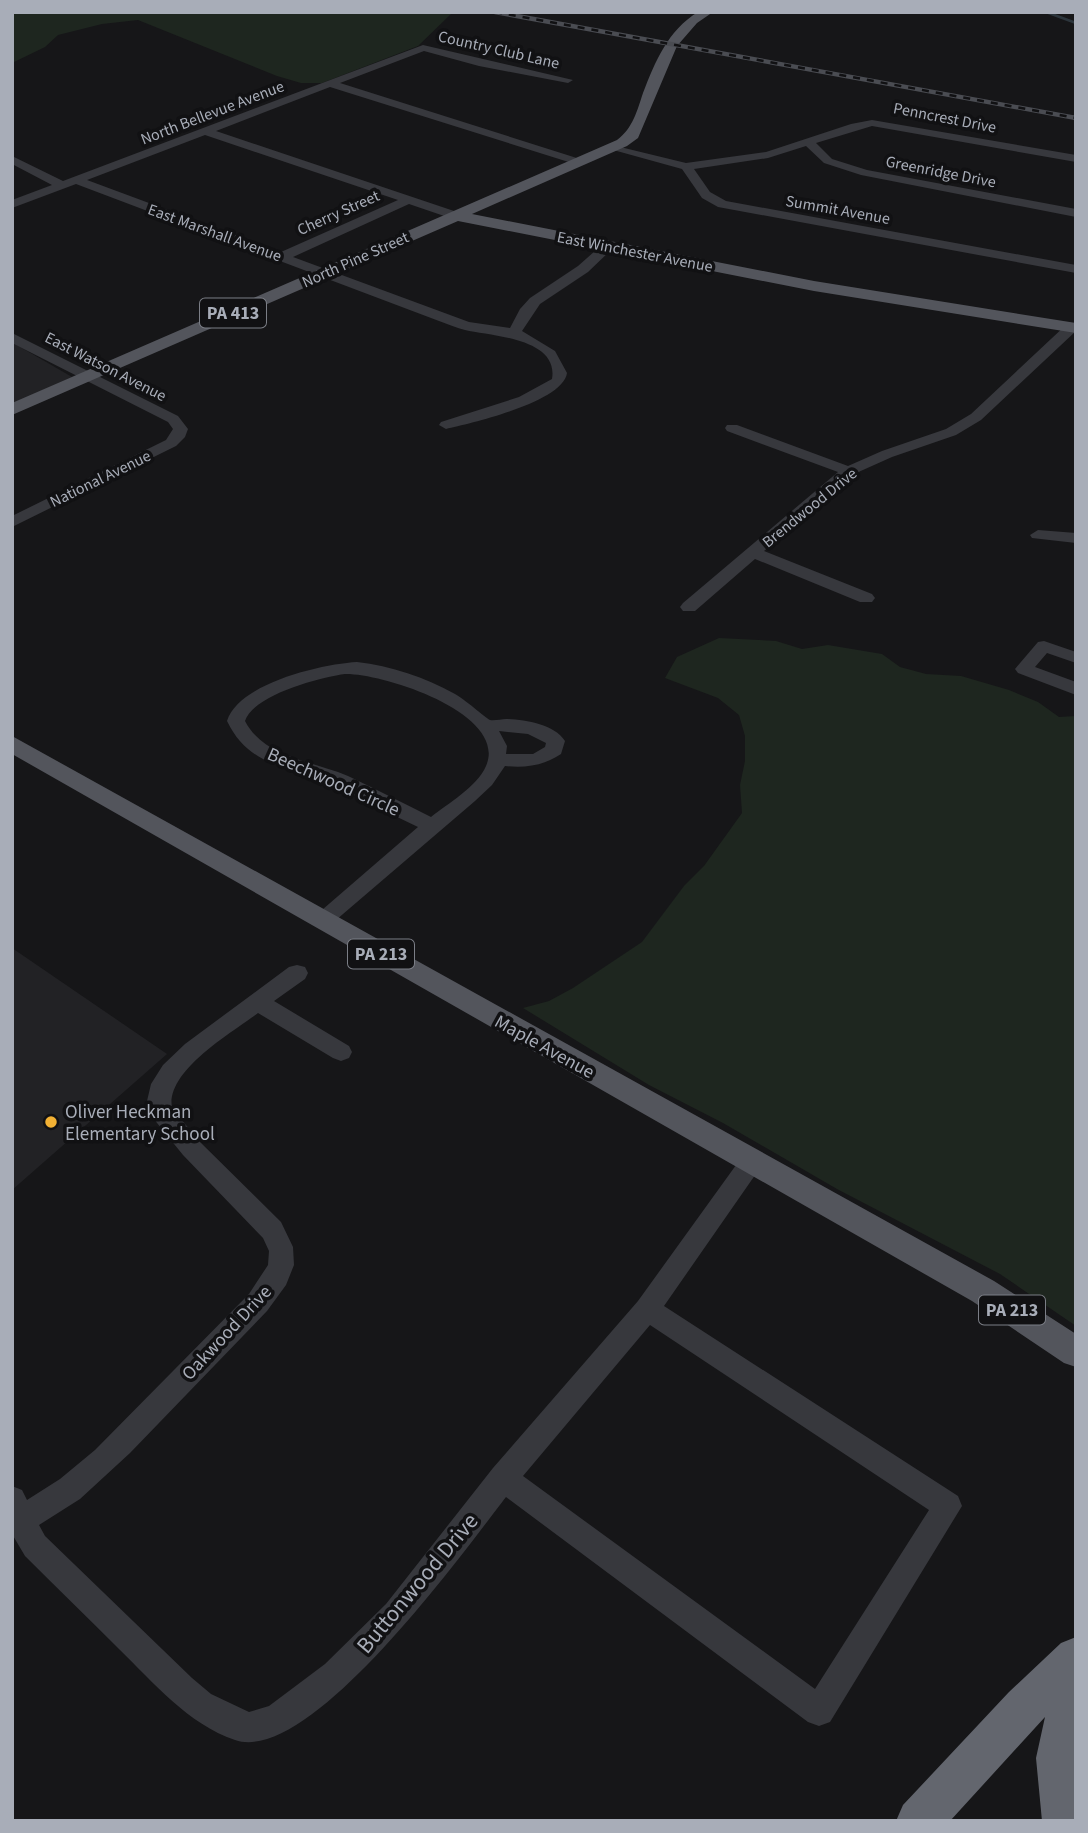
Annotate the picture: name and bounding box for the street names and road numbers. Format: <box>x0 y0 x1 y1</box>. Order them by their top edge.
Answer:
street label: Country Club Lane <box>436 25 562 75</box>
street label: North Bellevue Avenue <box>137 75 287 150</box>
street label: Penncrest Drive <box>891 97 998 139</box>
street label: Greenridge Drive <box>884 151 998 193</box>
street label: Cherry Street <box>294 185 384 241</box>
street label: Summit Avenue <box>784 190 892 230</box>
street label: East Marshall Avenue <box>145 199 285 267</box>
street label: North Pine Street <box>298 226 413 293</box>
street label: East Winchester Avenue <box>555 226 715 278</box>
road number: PA 413 <box>200 298 266 328</box>
street label: East Watson Avenue <box>41 327 170 407</box>
street label: National Avenue <box>46 445 155 513</box>
street label: Brendwood Drive <box>758 463 862 553</box>
street label: Beechwood Circle <box>263 741 404 824</box>
road number: PA 213 <box>348 939 414 968</box>
street label: Maple Avenue <box>489 1009 599 1086</box>
street label: Oakwood Drive <box>176 1279 278 1387</box>
road number: PA 213 <box>979 1296 1045 1324</box>
street label: Buttonwood Drive <box>349 1506 486 1661</box>

